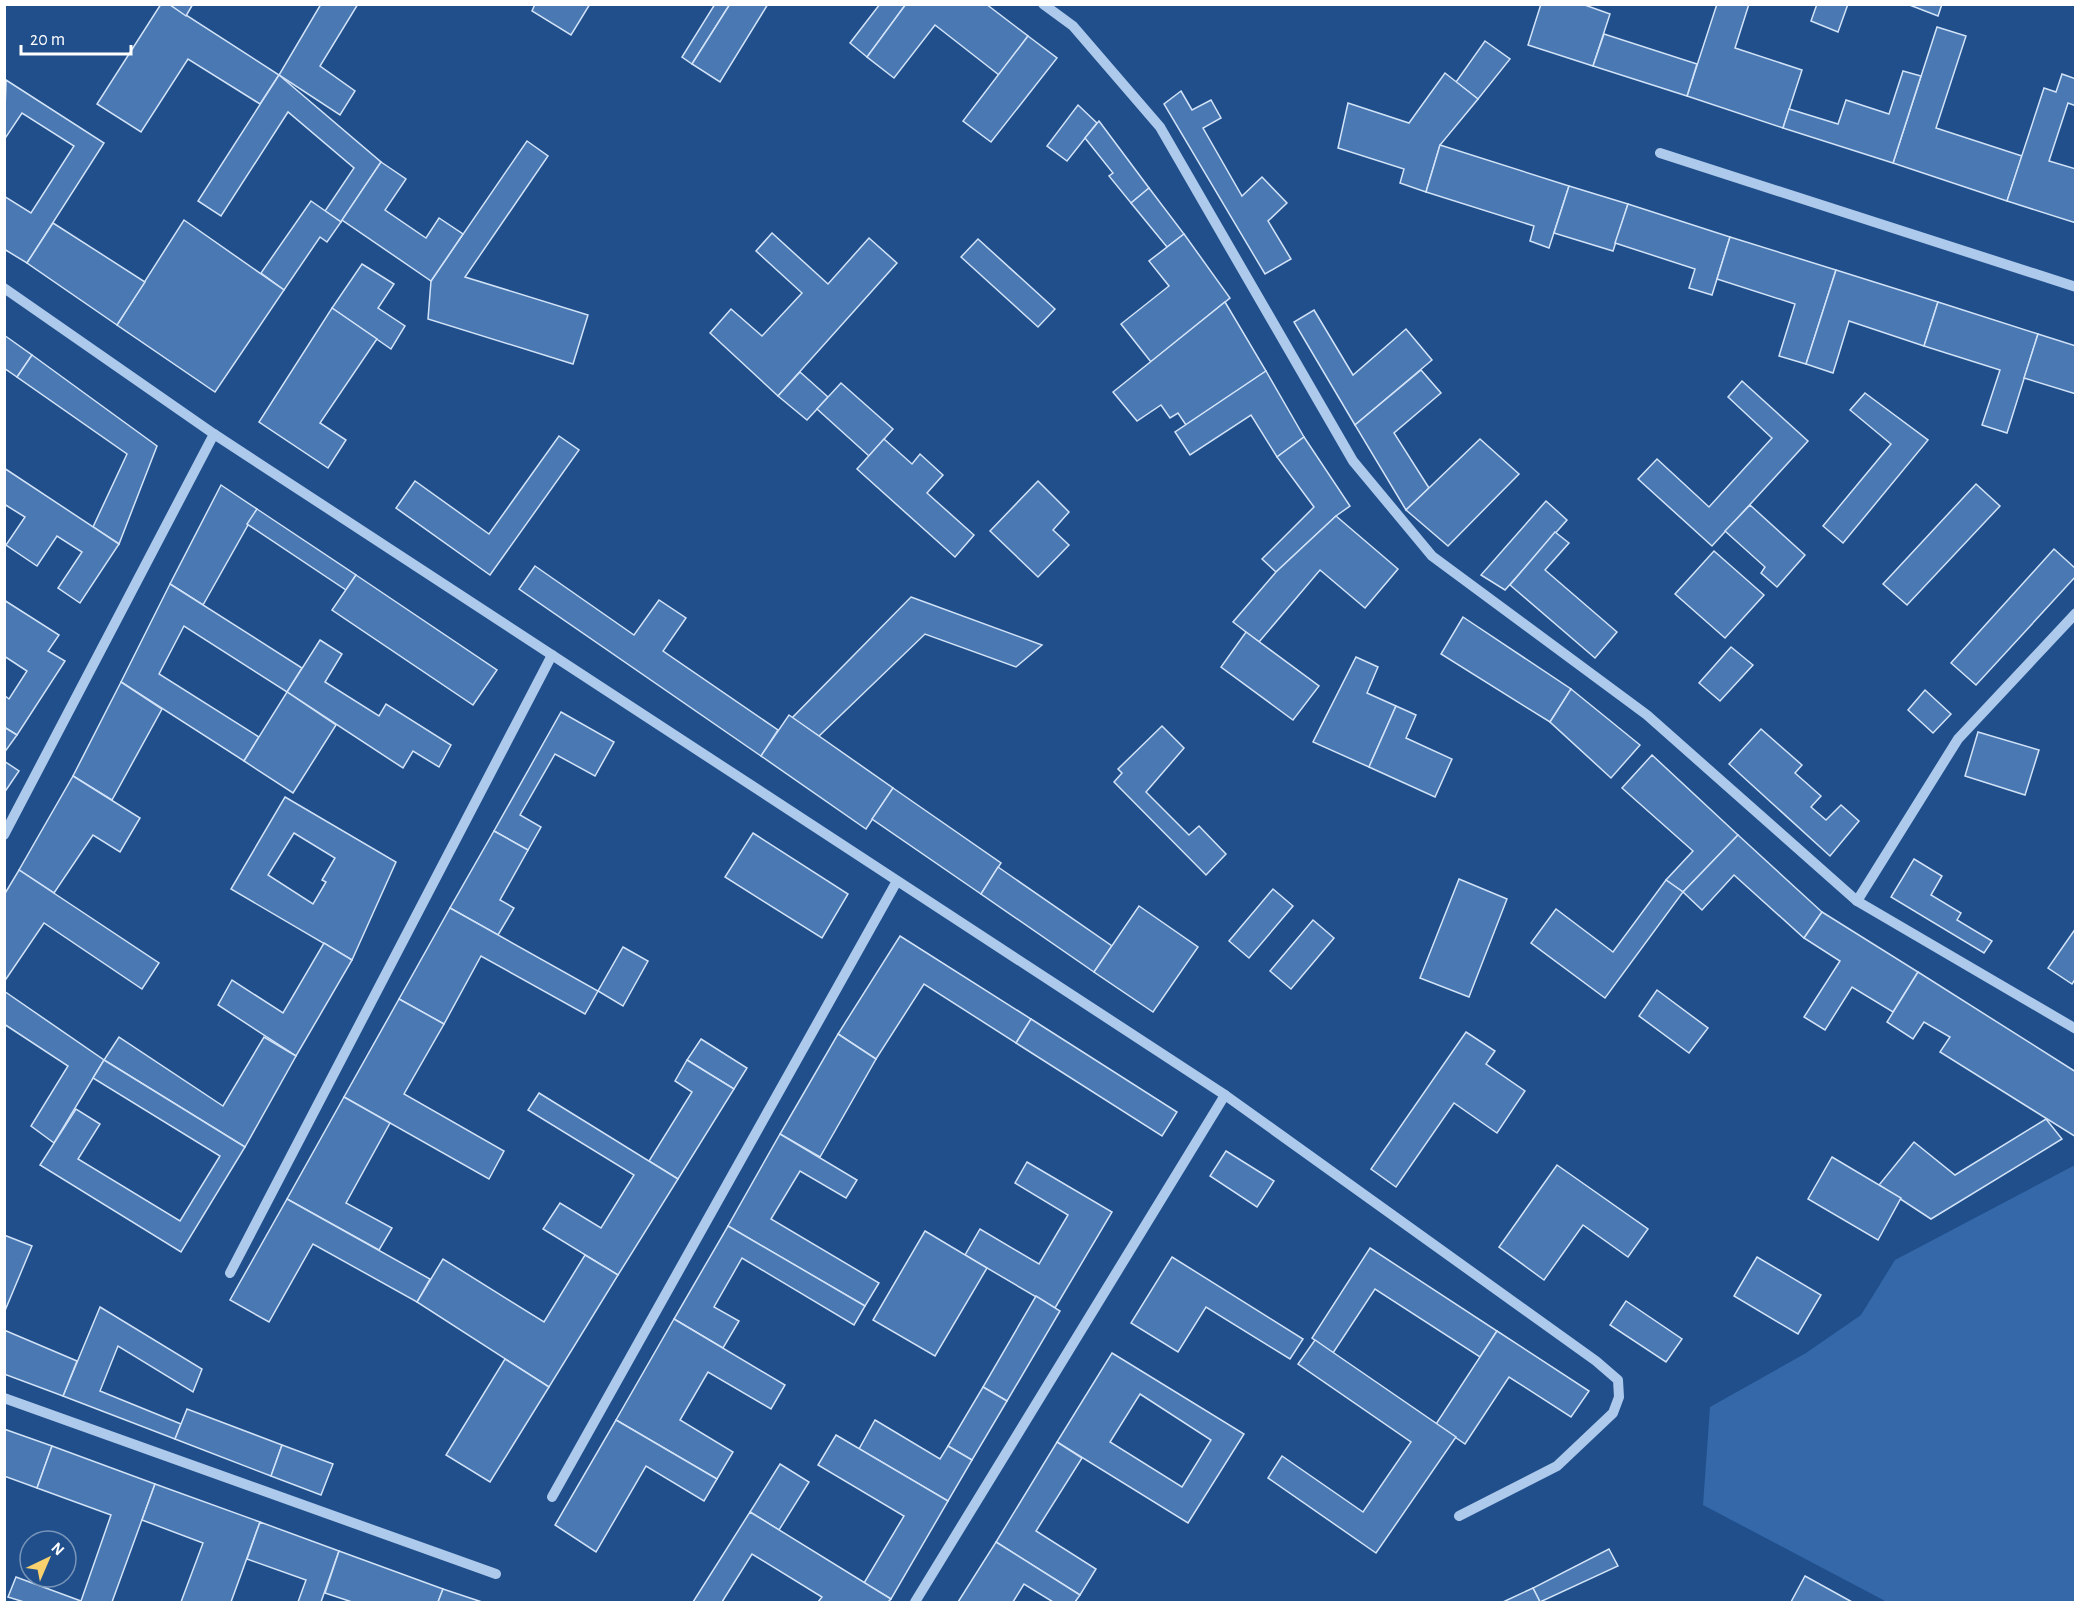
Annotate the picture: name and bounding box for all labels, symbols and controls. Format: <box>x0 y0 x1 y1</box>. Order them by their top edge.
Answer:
scale bar <box>21 18 130 56</box>
text: 20 m <box>30 31 65 49</box>
north arrow <box>18 1529 78 1589</box>
text: N <box>48 1539 67 1559</box>

